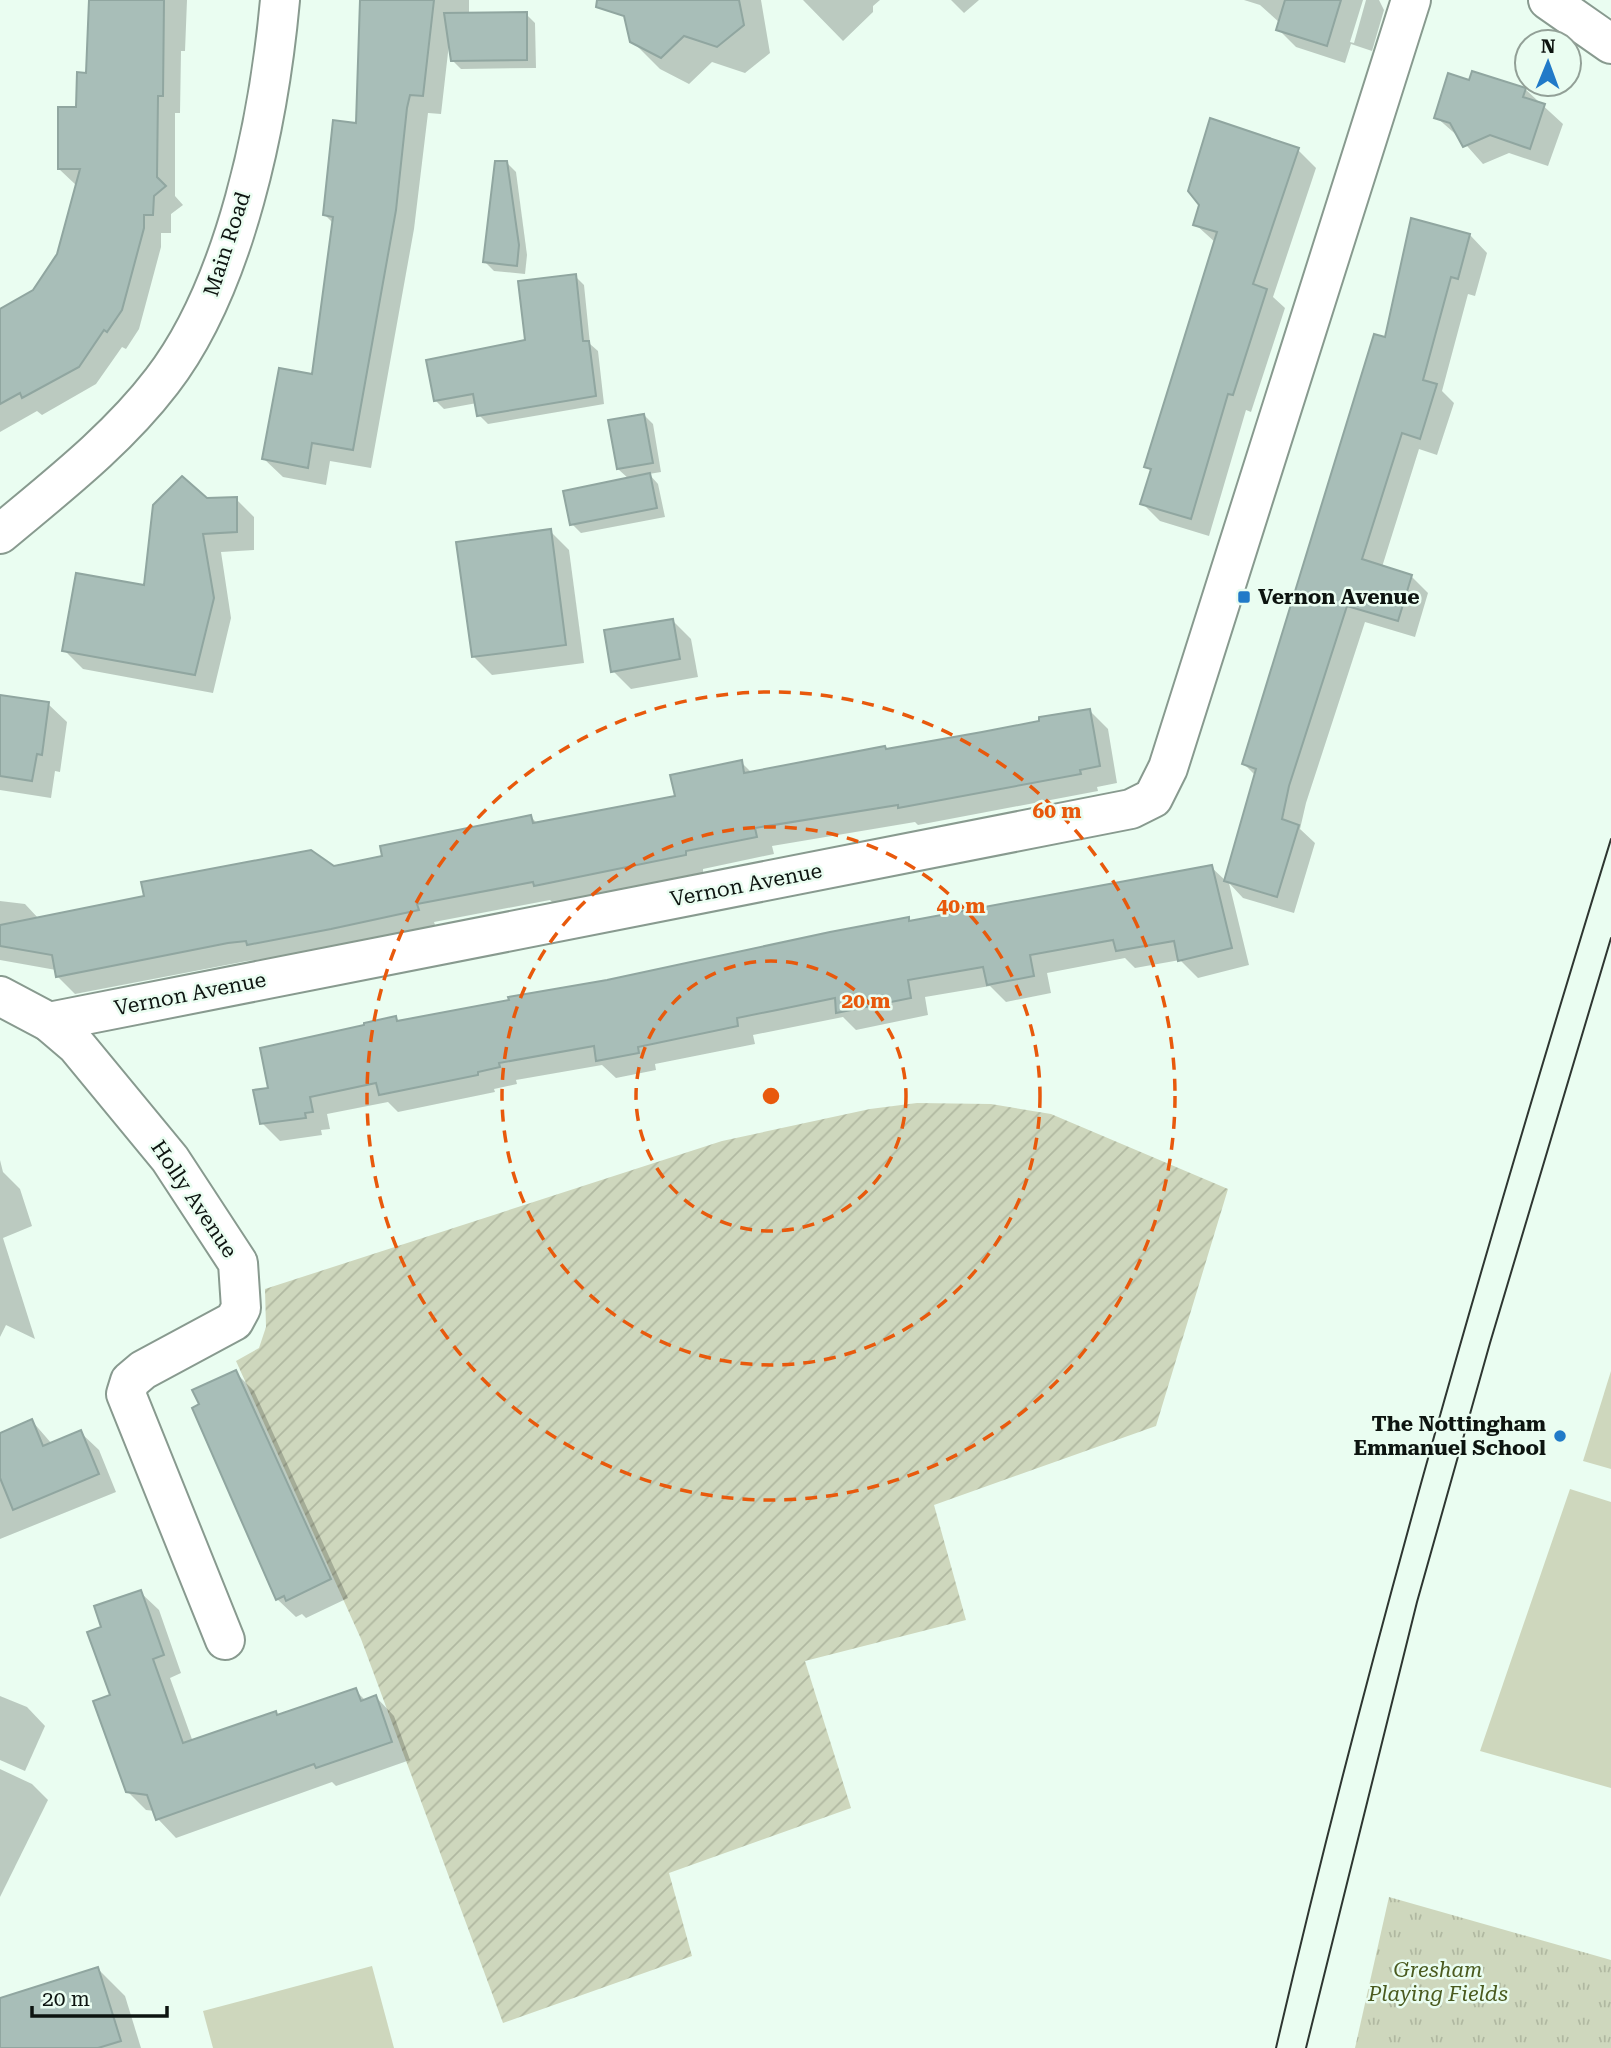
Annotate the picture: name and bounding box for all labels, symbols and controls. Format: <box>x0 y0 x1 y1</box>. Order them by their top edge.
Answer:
north arrow <box>1513 28 1583 98</box>
text: N <box>1541 35 1556 58</box>
street label: Main Road <box>199 188 255 299</box>
place label: Vernon Avenue <box>1258 585 1420 609</box>
marker: Vernon Avenue <box>1236 589 1252 605</box>
text: 60 m <box>1032 799 1082 823</box>
street label: Vernon Avenue <box>668 859 824 911</box>
text: 40 m <box>936 894 986 918</box>
street label: Vernon Avenue <box>112 968 268 1020</box>
text: 20 m <box>841 989 891 1013</box>
centre of rings <box>759 1084 783 1108</box>
street label: Holly Avenue <box>146 1136 242 1262</box>
place label: The Nottingham Emmanuel School <box>1353 1412 1546 1460</box>
marker: The Nottingham Emmanuel School <box>1552 1428 1568 1444</box>
park label: Gresham Playing Fields <box>1367 1958 1508 2006</box>
scale bar <box>32 1974 166 2018</box>
text: 20 m <box>42 1987 90 2011</box>

